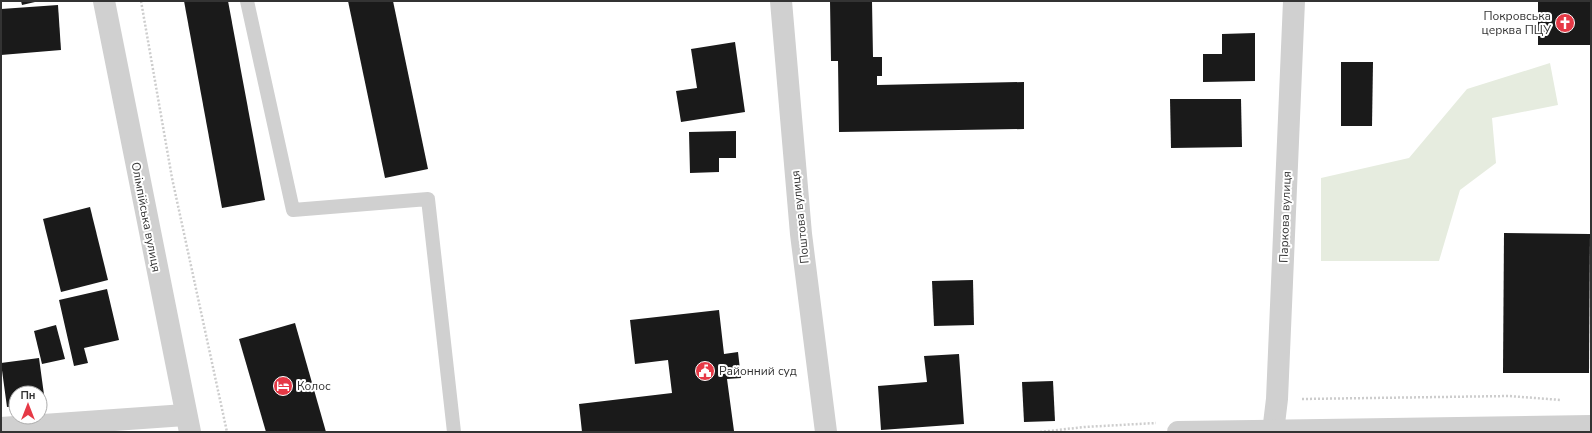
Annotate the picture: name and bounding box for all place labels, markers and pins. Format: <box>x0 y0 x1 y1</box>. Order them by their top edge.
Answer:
place label: Покровська церква ПЦУ <box>1481 8 1551 38</box>
church icon: Покровська церква ПЦУ <box>1554 12 1576 34</box>
public building icon: Районний суд <box>694 360 716 382</box>
place label: Районний суд <box>719 363 797 379</box>
hotel icon: Колос <box>272 375 294 397</box>
place label: Колос <box>297 378 331 394</box>

